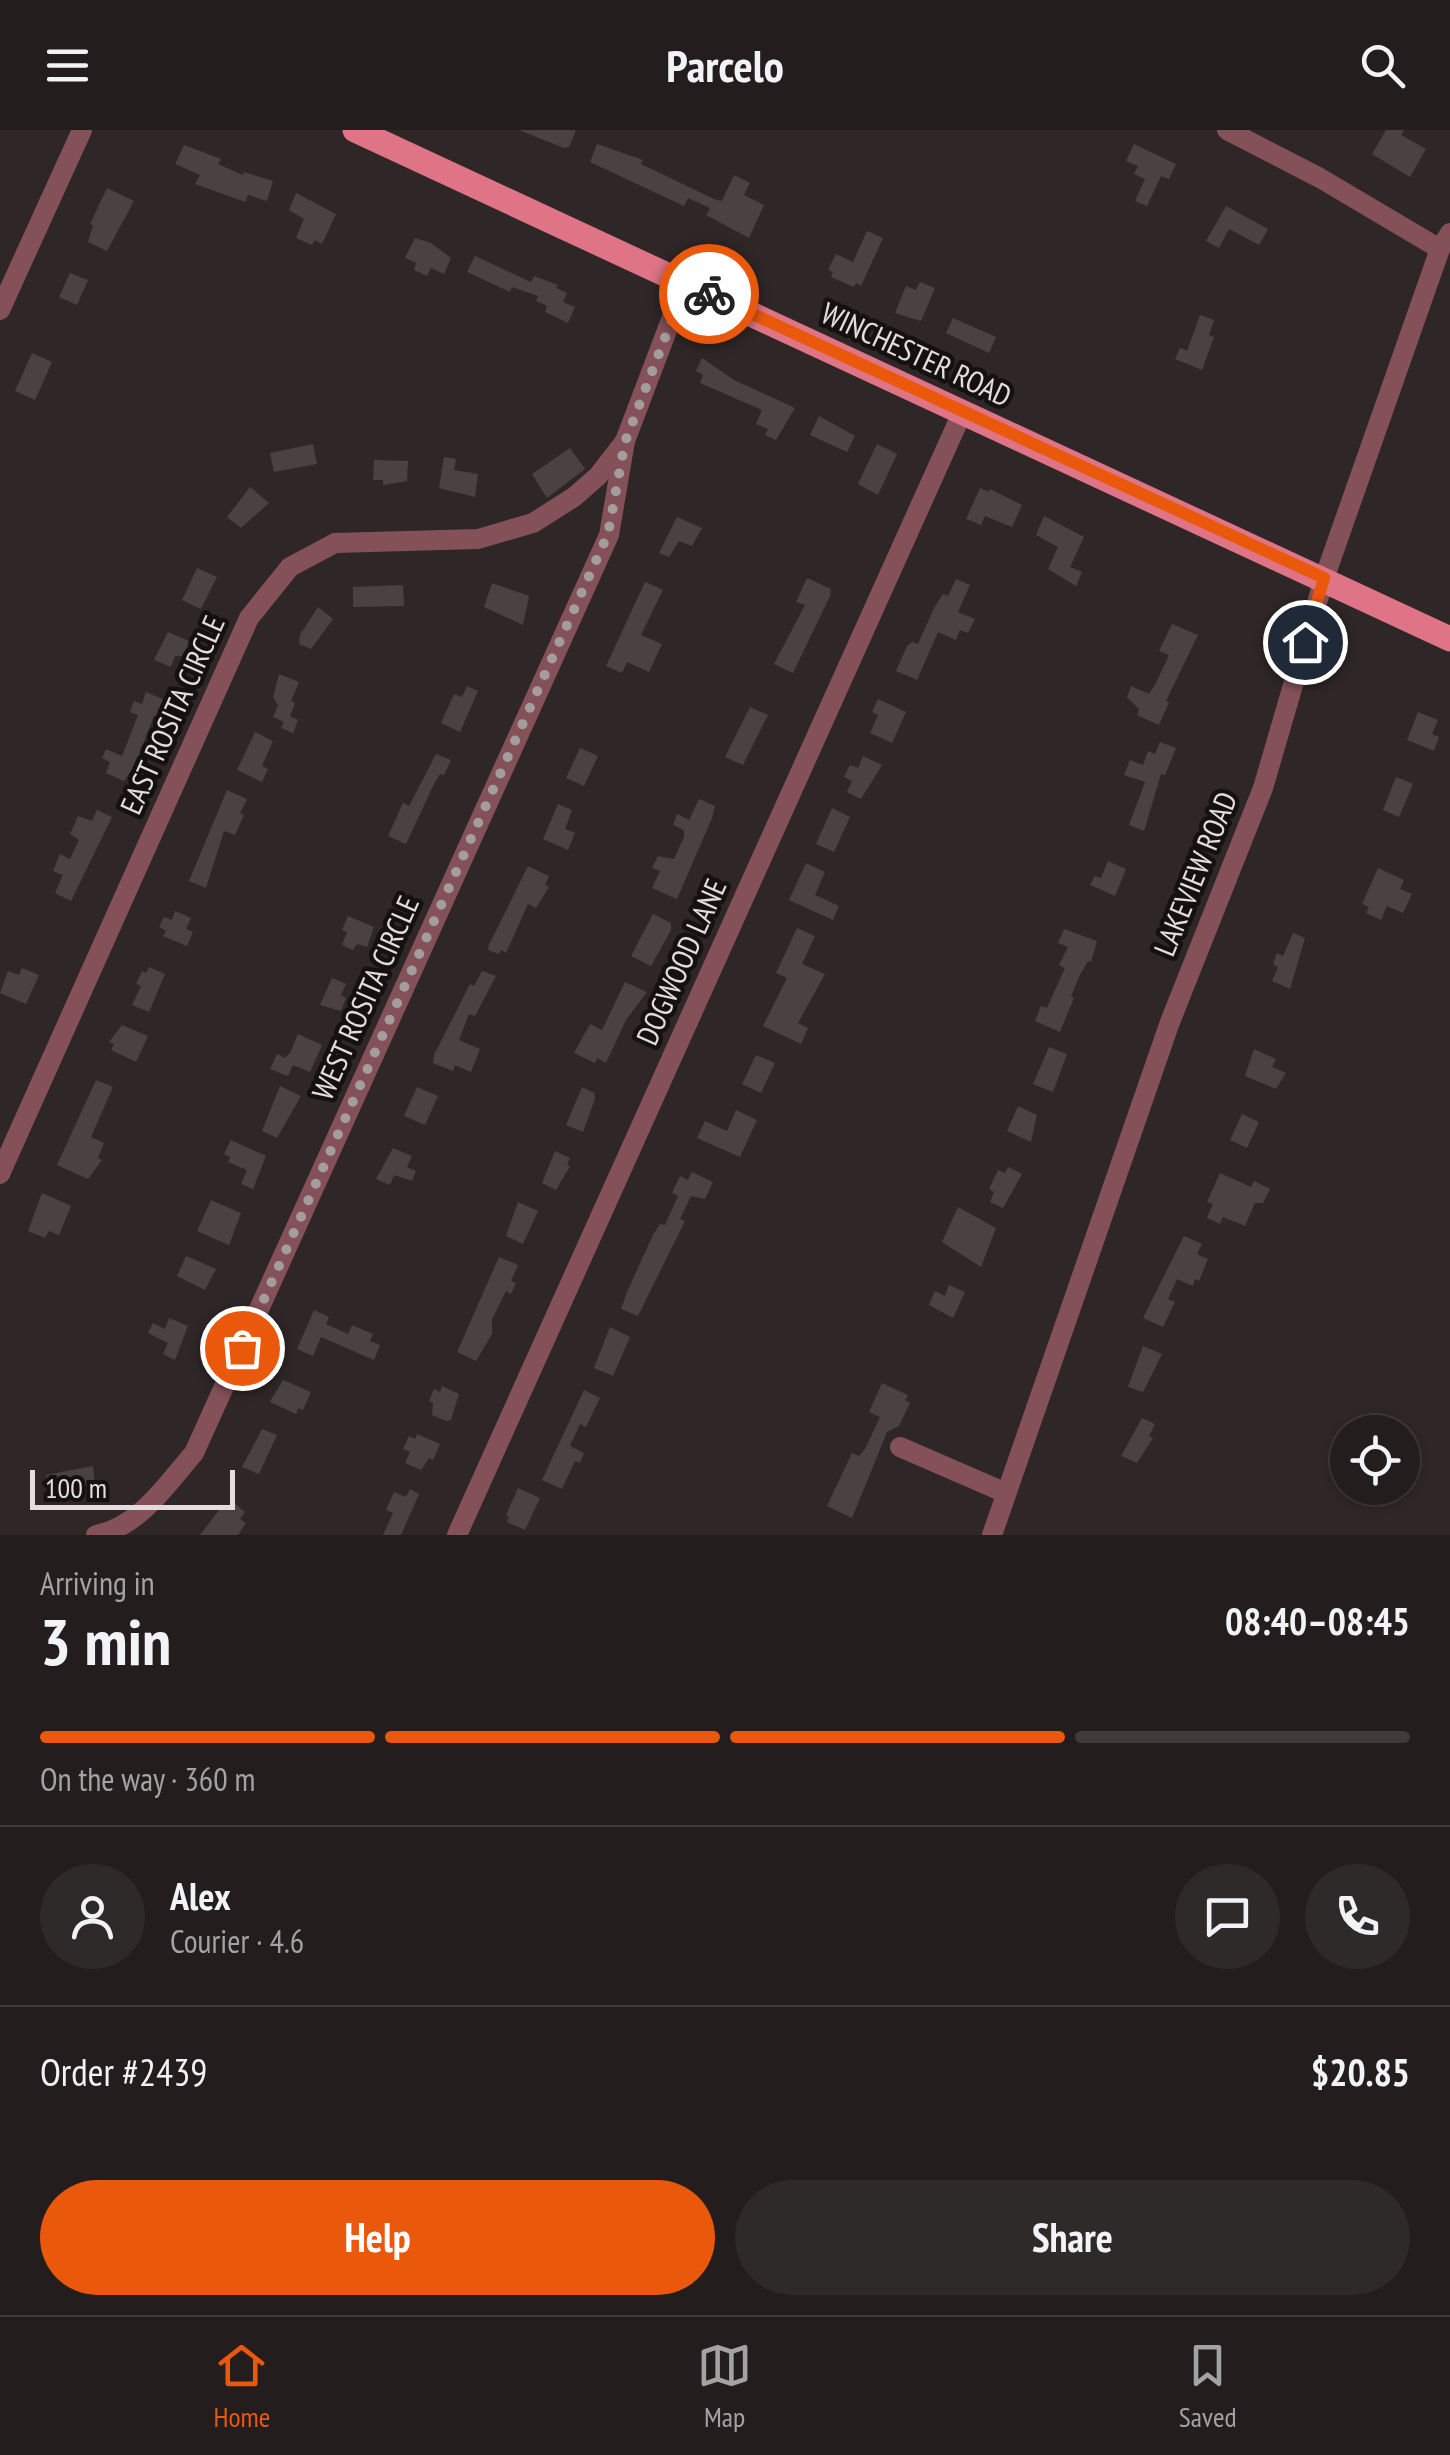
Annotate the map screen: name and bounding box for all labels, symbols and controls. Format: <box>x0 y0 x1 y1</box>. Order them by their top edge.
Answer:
text: Parcelo <box>666 36 784 94</box>
icon: menu <box>40 38 95 93</box>
icon: search <box>1355 38 1410 93</box>
courier <box>659 244 759 344</box>
icon: bike <box>682 267 737 322</box>
street label: WINCHESTER ROAD <box>815 293 1018 415</box>
pin <box>1263 600 1348 685</box>
street label: EAST ROSITA CIRCLE <box>110 609 233 820</box>
icon: home <box>1278 615 1333 670</box>
street label: LAKEVIEW ROAD <box>1144 786 1245 961</box>
street label: DOGWOOD LANE <box>627 872 735 1050</box>
street label: WEST ROSITA CIRCLE <box>302 889 427 1105</box>
pin <box>200 1306 285 1391</box>
icon: bag <box>215 1321 270 1376</box>
map controls <box>1330 1415 1420 1505</box>
button: locate <box>1330 1415 1420 1505</box>
scale bar <box>30 1465 235 1510</box>
text: 100 m <box>45 1469 107 1506</box>
text: Arriving in <box>40 1562 155 1604</box>
text: 08:40–08:45 <box>1225 1596 1410 1645</box>
text: 3 min <box>40 1599 171 1683</box>
text: On the way · 360 m <box>40 1758 255 1800</box>
button: person <box>40 1864 145 1969</box>
button: chat <box>1175 1864 1280 1969</box>
button: phone <box>1305 1864 1410 1969</box>
text: Alex <box>170 1871 231 1920</box>
text: Courier · 4.6 <box>170 1920 304 1962</box>
text: Order #2439 <box>40 2047 207 2096</box>
text: $20.85 <box>1311 2047 1410 2096</box>
button: Help <box>40 2180 715 2295</box>
button: Share <box>735 2180 1410 2295</box>
tab: Home <box>213 2338 270 2435</box>
tab: Map <box>697 2338 752 2435</box>
tab: Saved <box>1179 2338 1237 2435</box>

